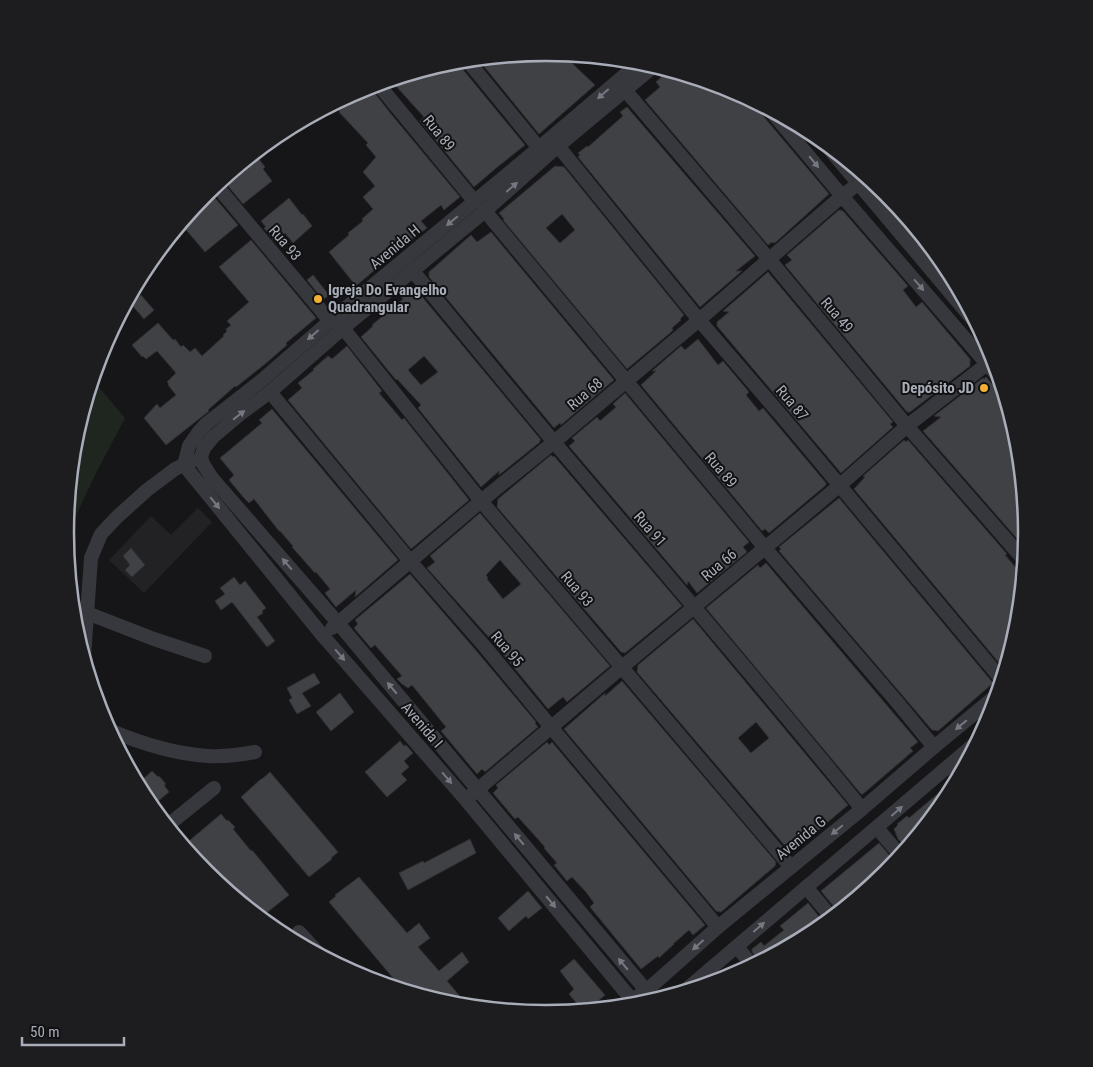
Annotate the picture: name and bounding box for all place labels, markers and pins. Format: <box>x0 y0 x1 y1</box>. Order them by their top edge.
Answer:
place label: Igreja Do Evangelho Quadrangular <box>328 281 447 316</box>
marker: Igreja Do Evangelho Quadrangular <box>312 293 324 305</box>
place label: Depósito JD <box>902 379 974 397</box>
marker: Depósito JD <box>978 382 990 394</box>

